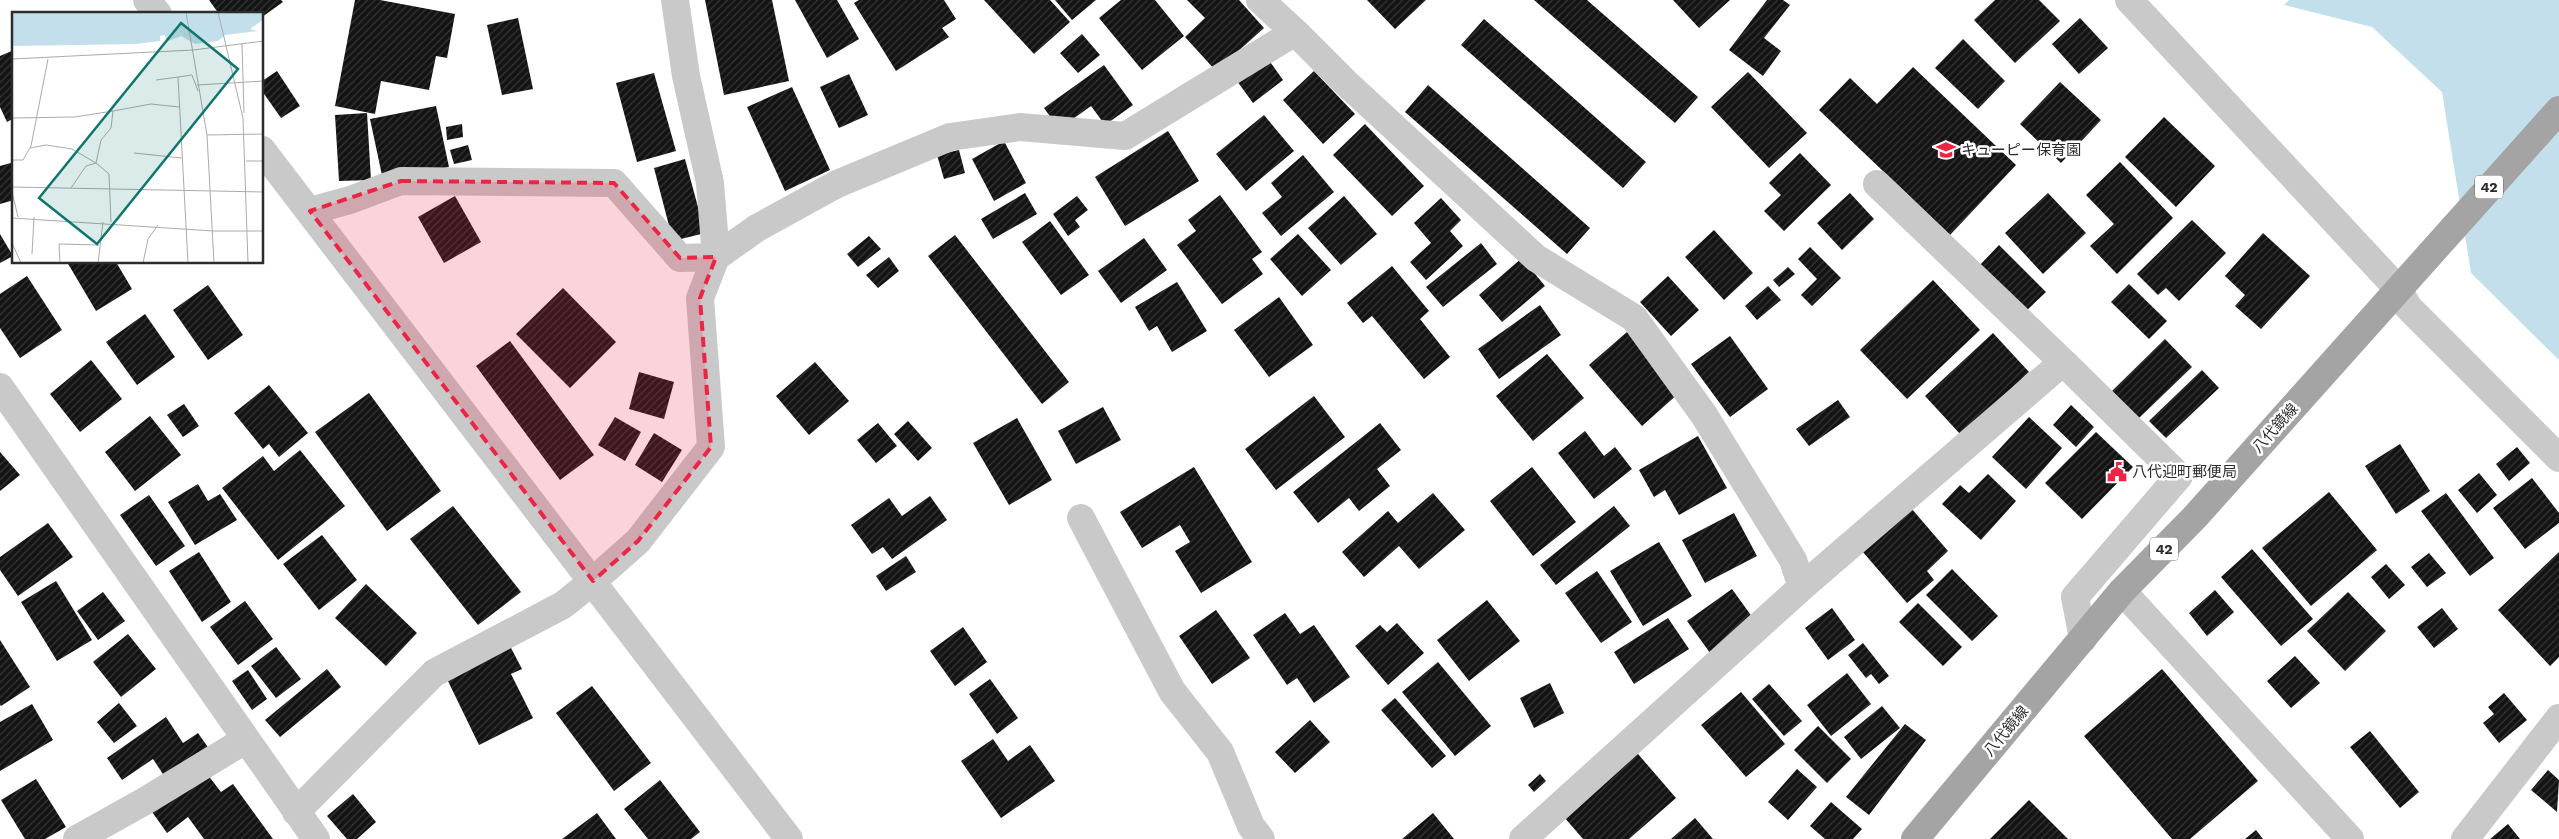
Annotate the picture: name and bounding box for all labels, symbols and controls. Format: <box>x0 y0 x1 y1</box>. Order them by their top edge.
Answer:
inset map <box>12 12 264 264</box>
school or university icon: キューピー保育園 <box>1935 139 1957 161</box>
place label: キューピー保育園 <box>1961 141 2081 159</box>
road number: 42 <box>2475 176 2503 198</box>
street label: 八代鏡線 <box>2248 400 2302 456</box>
public building icon: 八代迎町郵便局 <box>2106 461 2128 483</box>
place label: 八代迎町郵便局 <box>2132 463 2237 481</box>
road number: 42 <box>2150 538 2178 560</box>
street label: 八代鏡線 <box>1980 702 2032 760</box>

